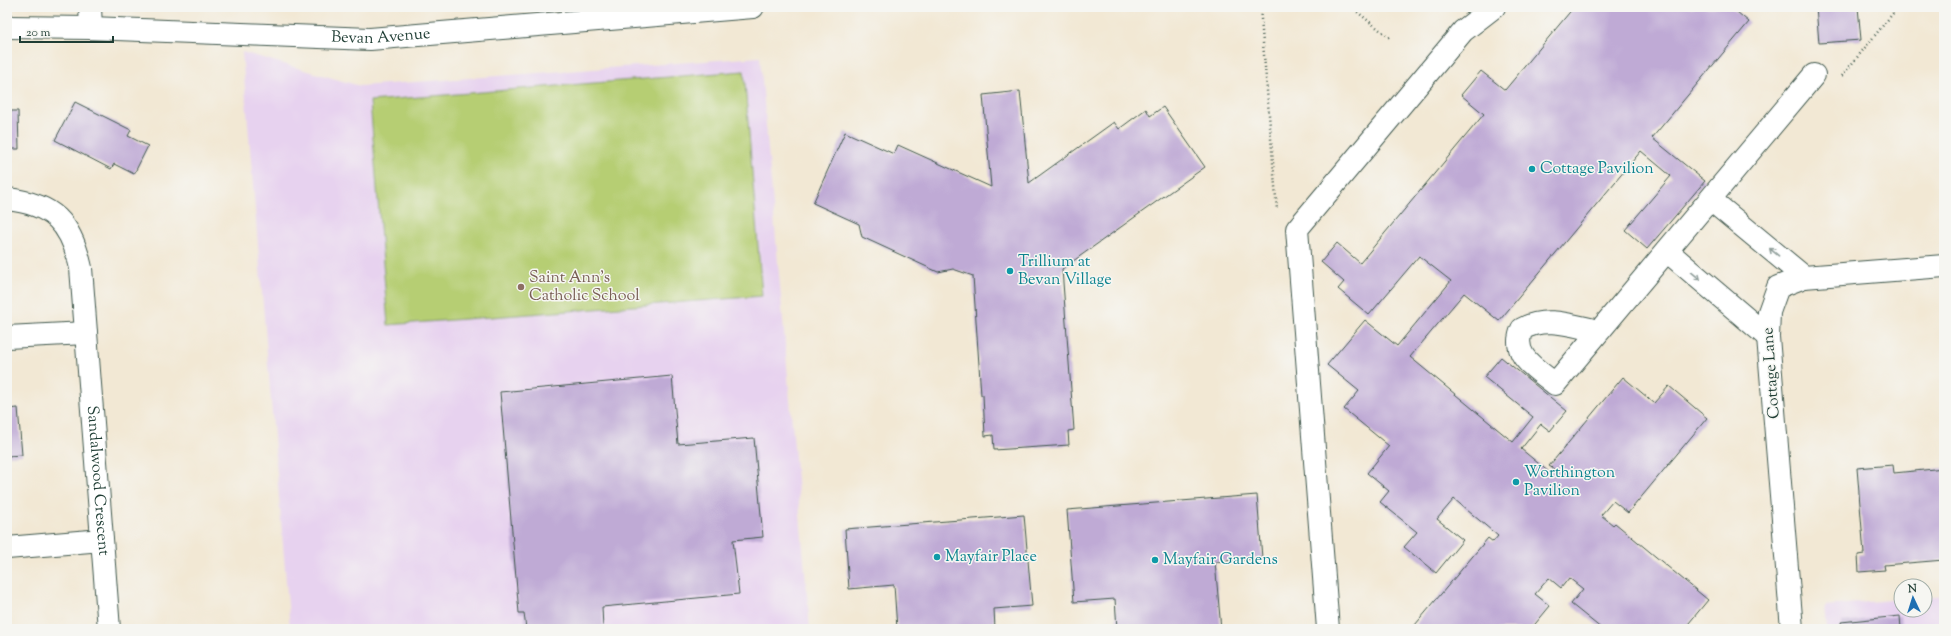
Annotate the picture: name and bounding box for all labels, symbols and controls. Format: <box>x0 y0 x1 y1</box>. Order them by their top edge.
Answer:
scale bar <box>20 18 113 44</box>
street label: Bevan Avenue <box>331 23 431 51</box>
text: 20 m <box>26 24 51 42</box>
place label: Cottage Pavilion <box>1540 158 1654 181</box>
marker: Cottage Pavilion <box>1527 164 1537 174</box>
one-way arrow <box>1768 248 1779 257</box>
place label: Trillium at Bevan Village <box>1018 251 1112 292</box>
marker: Trillium at Bevan Village <box>1005 266 1015 276</box>
place label: Saint Ann's Catholic School <box>529 267 640 308</box>
one-way arrow <box>1691 271 1702 280</box>
marker: Saint Ann's Catholic School <box>516 282 526 292</box>
street label: Cottage Lane <box>1757 327 1787 419</box>
street label: Sandalwood Crescent <box>80 405 115 557</box>
place label: Worthington Pavilion <box>1524 462 1616 503</box>
marker: Worthington Pavilion <box>1511 477 1521 487</box>
place label: Mayfair Place <box>945 546 1037 569</box>
place label: Mayfair Gardens <box>1163 549 1278 572</box>
marker: Mayfair Place <box>932 552 942 562</box>
marker: Mayfair Gardens <box>1150 555 1160 565</box>
north arrow <box>1893 578 1933 618</box>
text: N <box>1906 581 1918 597</box>

